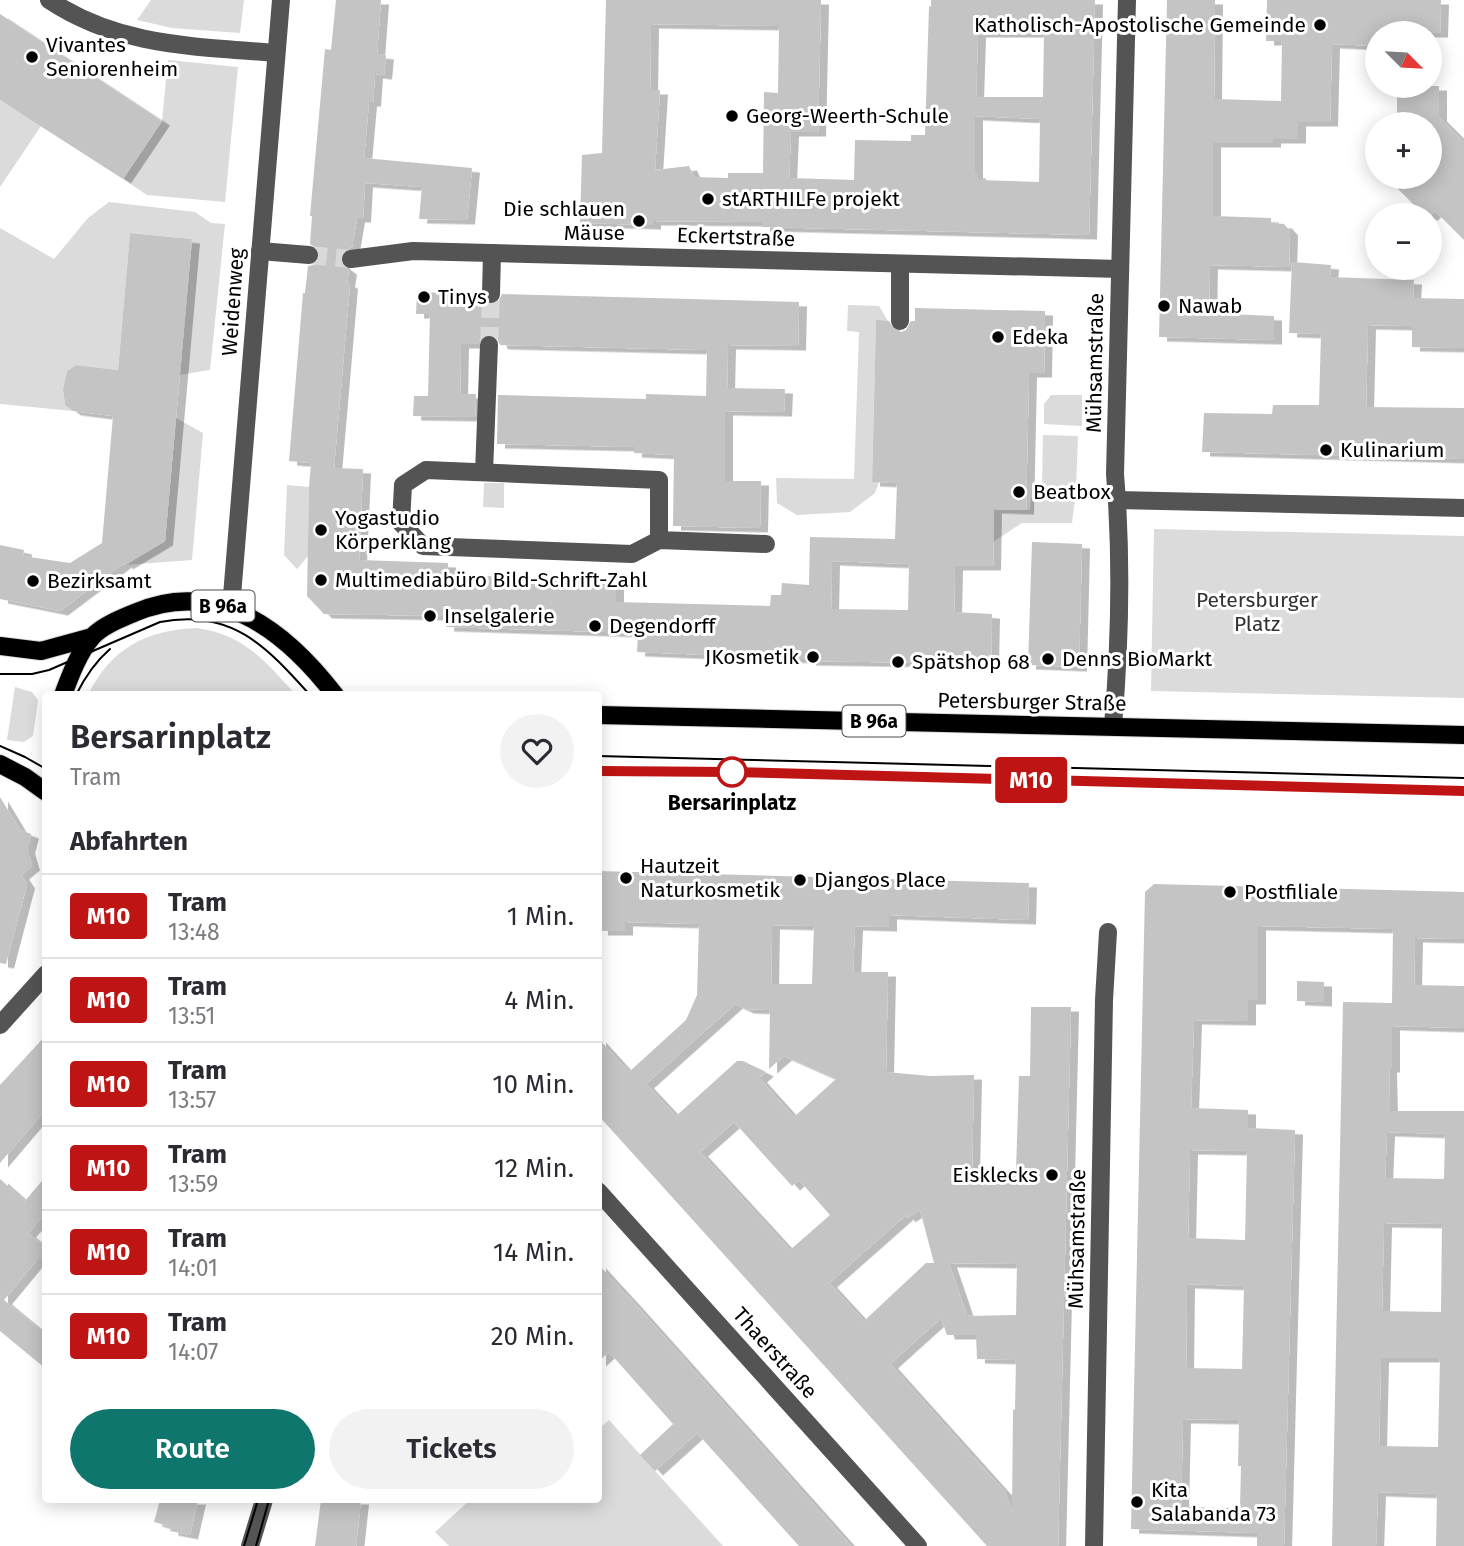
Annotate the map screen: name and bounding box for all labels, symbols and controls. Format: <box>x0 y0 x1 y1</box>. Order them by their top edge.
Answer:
place label: Katholisch-Apostolische Gemeinde <box>974 12 1306 38</box>
marker: Katholisch-Apostolische Gemeinde <box>1312 17 1328 33</box>
north arrow <box>1365 21 1442 98</box>
map controls <box>1365 21 1442 280</box>
place label: Vivantes Seniorenheim <box>46 32 178 82</box>
marker: Vivantes Seniorenheim <box>24 49 40 65</box>
place label: Georg-Weerth-Schule <box>746 103 949 129</box>
marker: Georg-Weerth-Schule <box>724 108 740 124</box>
button: + <box>1365 112 1442 189</box>
place label: stARTHILFe projekt <box>722 186 900 212</box>
marker: stARTHILFe projekt <box>700 191 716 207</box>
place label: Die schlauen Mäuse <box>503 196 625 246</box>
button: − <box>1365 203 1442 280</box>
marker: Die schlauen Mäuse <box>631 213 647 229</box>
street label: Eckertstraße <box>676 222 796 252</box>
street label: Weidenweg <box>216 247 250 357</box>
place label: Tinys <box>438 284 487 310</box>
marker: Tinys <box>416 289 432 305</box>
street label: Mühsamstraße <box>1081 293 1109 433</box>
place label: Nawab <box>1178 293 1242 319</box>
marker: Nawab <box>1156 298 1172 314</box>
place label: Edeka <box>1012 324 1069 350</box>
marker: Edeka <box>990 329 1006 345</box>
place label: Kulinarium <box>1340 437 1444 463</box>
marker: Kulinarium <box>1318 442 1334 458</box>
place label: Beatbox <box>1033 479 1112 505</box>
marker: Beatbox <box>1011 484 1027 500</box>
place label: Yogastudio Körperklang <box>335 505 451 555</box>
marker: Yogastudio Körperklang <box>313 522 329 538</box>
place label: Multimediabüro Bild-Schrift-Zahl <box>335 567 647 593</box>
place label: Bezirksamt <box>47 568 152 594</box>
marker: Multimediabüro Bild-Schrift-Zahl <box>313 572 329 588</box>
marker: Bezirksamt <box>25 573 41 589</box>
park label: Petersburger Platz <box>1196 587 1318 637</box>
road number: B 96a <box>192 590 255 622</box>
place label: Inselgalerie <box>444 603 555 629</box>
marker: Inselgalerie <box>422 608 438 624</box>
place label: Degendorff <box>609 613 717 639</box>
marker: Degendorff <box>587 618 603 634</box>
place label: JKosmetik <box>705 644 799 670</box>
place label: Denns BioMarkt <box>1062 646 1213 672</box>
marker: JKosmetik <box>805 649 821 665</box>
place label: Spätshop 68 <box>912 649 1030 675</box>
marker: Denns BioMarkt <box>1040 651 1056 667</box>
marker: Spätshop 68 <box>890 654 906 670</box>
street label: Petersburger Straße <box>937 687 1127 717</box>
road number: B 96a <box>842 706 906 736</box>
button: heart <box>500 714 574 788</box>
text: Bersarinplatz <box>70 717 271 757</box>
marker: Bersarinplatz <box>717 757 747 787</box>
line badge: M10 <box>991 757 1071 803</box>
text: Tram <box>70 763 122 791</box>
text: M10 <box>1009 766 1053 794</box>
place label: Bersarinplatz <box>668 790 797 816</box>
text: Abfahrten <box>70 826 188 857</box>
place label: Hautzeit Naturkosmetik <box>640 853 780 903</box>
place label: Djangos Place <box>814 867 946 893</box>
marker: Hautzeit Naturkosmetik <box>618 870 634 886</box>
marker: Djangos Place <box>792 872 808 888</box>
place label: Postfiliale <box>1244 879 1338 905</box>
marker: Postfiliale <box>1222 884 1238 900</box>
text: Tram <box>168 887 227 918</box>
text: 1 Min. <box>507 901 574 932</box>
text: M10 <box>87 902 130 930</box>
text: 13:48 <box>168 918 220 946</box>
text: Tram <box>168 971 227 1002</box>
text: 4 Min. <box>504 985 574 1016</box>
text: M10 <box>87 986 130 1014</box>
text: 13:51 <box>168 1002 215 1030</box>
text: Tram <box>168 1055 227 1086</box>
text: 10 Min. <box>492 1069 574 1100</box>
text: M10 <box>87 1070 130 1098</box>
text: 13:57 <box>168 1086 216 1114</box>
text: Tram <box>168 1139 227 1170</box>
text: 12 Min. <box>494 1153 574 1184</box>
text: M10 <box>87 1154 130 1182</box>
place label: Eisklecks <box>952 1162 1038 1188</box>
marker: Eisklecks <box>1044 1167 1060 1183</box>
street label: Mühsamstraße <box>1063 1169 1091 1309</box>
text: 13:59 <box>168 1170 218 1198</box>
text: Tram <box>168 1223 227 1254</box>
text: 14 Min. <box>493 1237 574 1268</box>
text: M10 <box>87 1238 130 1266</box>
text: 14:01 <box>168 1254 218 1282</box>
street label: Thaerstraße <box>727 1302 823 1404</box>
text: Tram <box>168 1307 227 1338</box>
text: 20 Min. <box>491 1321 574 1352</box>
text: M10 <box>87 1322 130 1350</box>
text: 14:07 <box>168 1338 218 1366</box>
button: Route <box>70 1409 315 1489</box>
button: Tickets <box>329 1409 574 1489</box>
place label: Kita Salabanda 73 <box>1151 1477 1276 1527</box>
marker: Kita Salabanda 73 <box>1129 1494 1145 1510</box>

